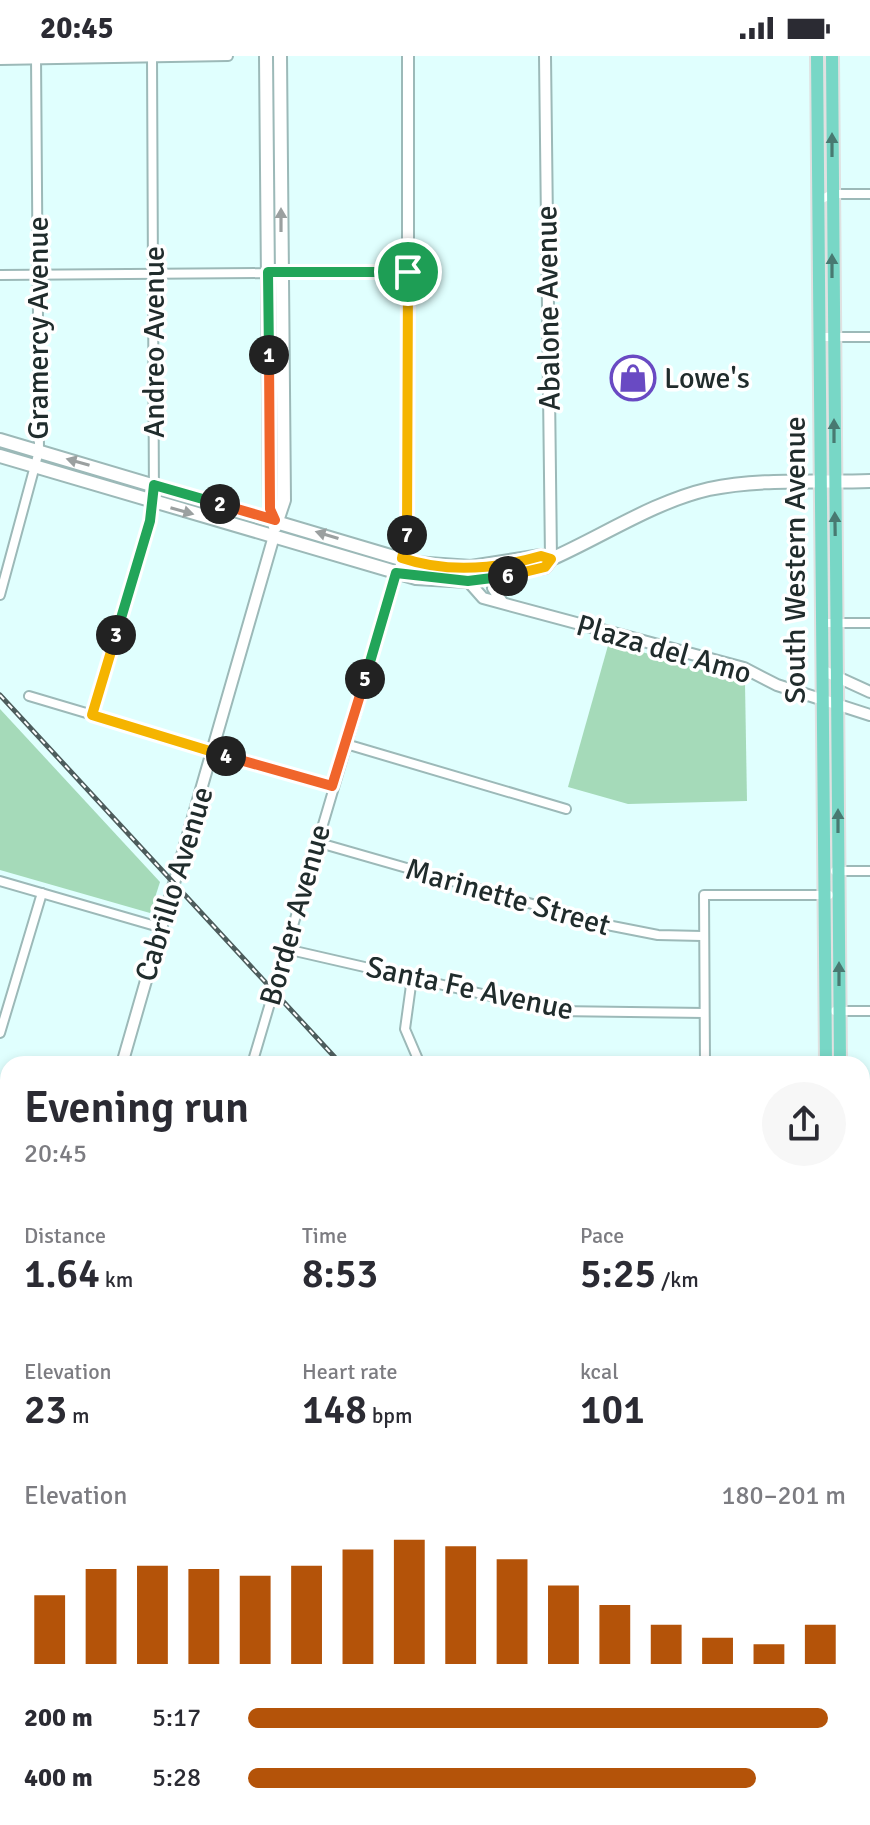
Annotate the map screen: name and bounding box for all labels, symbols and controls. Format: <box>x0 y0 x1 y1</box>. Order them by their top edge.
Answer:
text: 20:45 <box>40 10 114 47</box>
one-way arrow <box>826 132 838 157</box>
street label: Abalone Avenue <box>528 205 569 411</box>
one-way arrow <box>275 207 287 232</box>
street label: Gramercy Avenue <box>20 216 57 440</box>
pin <box>374 238 442 306</box>
street label: Andreo Avenue <box>136 246 173 438</box>
icon: arrive <box>386 250 430 294</box>
one-way arrow <box>826 253 838 278</box>
pin: 1 <box>249 335 289 375</box>
text: 1 <box>263 341 275 368</box>
shop icon: Lowe's <box>609 354 657 402</box>
place label: Lowe's <box>664 360 750 397</box>
street label: South Western Avenue <box>777 416 814 704</box>
one-way arrow <box>828 418 840 443</box>
one-way arrow <box>65 455 89 468</box>
pin: 2 <box>200 484 240 524</box>
text: 2 <box>214 490 226 517</box>
one-way arrow <box>169 505 194 517</box>
one-way arrow <box>829 511 841 536</box>
pin: 7 <box>387 515 427 555</box>
text: 7 <box>401 521 413 548</box>
one-way arrow <box>315 529 339 541</box>
pin: 6 <box>488 556 528 596</box>
text: 6 <box>502 562 514 589</box>
street label: Plaza del Amo <box>572 607 756 692</box>
pin: 3 <box>96 615 136 655</box>
text: 3 <box>110 621 122 648</box>
pin: 5 <box>345 659 385 699</box>
text: 5 <box>359 665 371 692</box>
pin: 4 <box>206 736 246 776</box>
text: 4 <box>220 742 232 769</box>
street label: Cabrillo Avenue <box>127 782 222 986</box>
one-way arrow <box>832 808 844 833</box>
street label: Border Avenue <box>252 820 339 1010</box>
street label: Marinette Street <box>401 851 614 944</box>
street label: Santa Fe Avenue <box>363 948 577 1028</box>
one-way arrow <box>833 961 845 986</box>
text: Evening run <box>24 1081 249 1135</box>
button: share <box>762 1082 846 1166</box>
text: 20:45 <box>24 1138 87 1170</box>
text: Distance <box>24 1222 106 1249</box>
text: Time <box>302 1222 347 1249</box>
text: Pace <box>580 1222 624 1249</box>
text: 1.64 <box>24 1249 100 1299</box>
text: 8:53 <box>302 1249 378 1299</box>
text: 5:25 <box>580 1249 656 1299</box>
text: km <box>100 1266 133 1293</box>
text: /km <box>656 1266 699 1293</box>
text: Elevation <box>24 1358 112 1385</box>
text: Heart rate <box>302 1358 397 1385</box>
text: kcal <box>580 1358 619 1385</box>
text: 23 <box>24 1385 67 1435</box>
text: 148 <box>302 1385 367 1435</box>
text: 101 <box>580 1385 645 1435</box>
text: m <box>67 1402 90 1429</box>
text: bpm <box>367 1402 412 1429</box>
text: Elevation <box>24 1480 128 1512</box>
text: 180–201 m <box>722 1480 846 1512</box>
text: 200 m <box>24 1702 93 1734</box>
text: 5:17 <box>152 1702 201 1734</box>
text: 400 m <box>24 1762 93 1794</box>
text: 5:28 <box>152 1762 201 1794</box>

